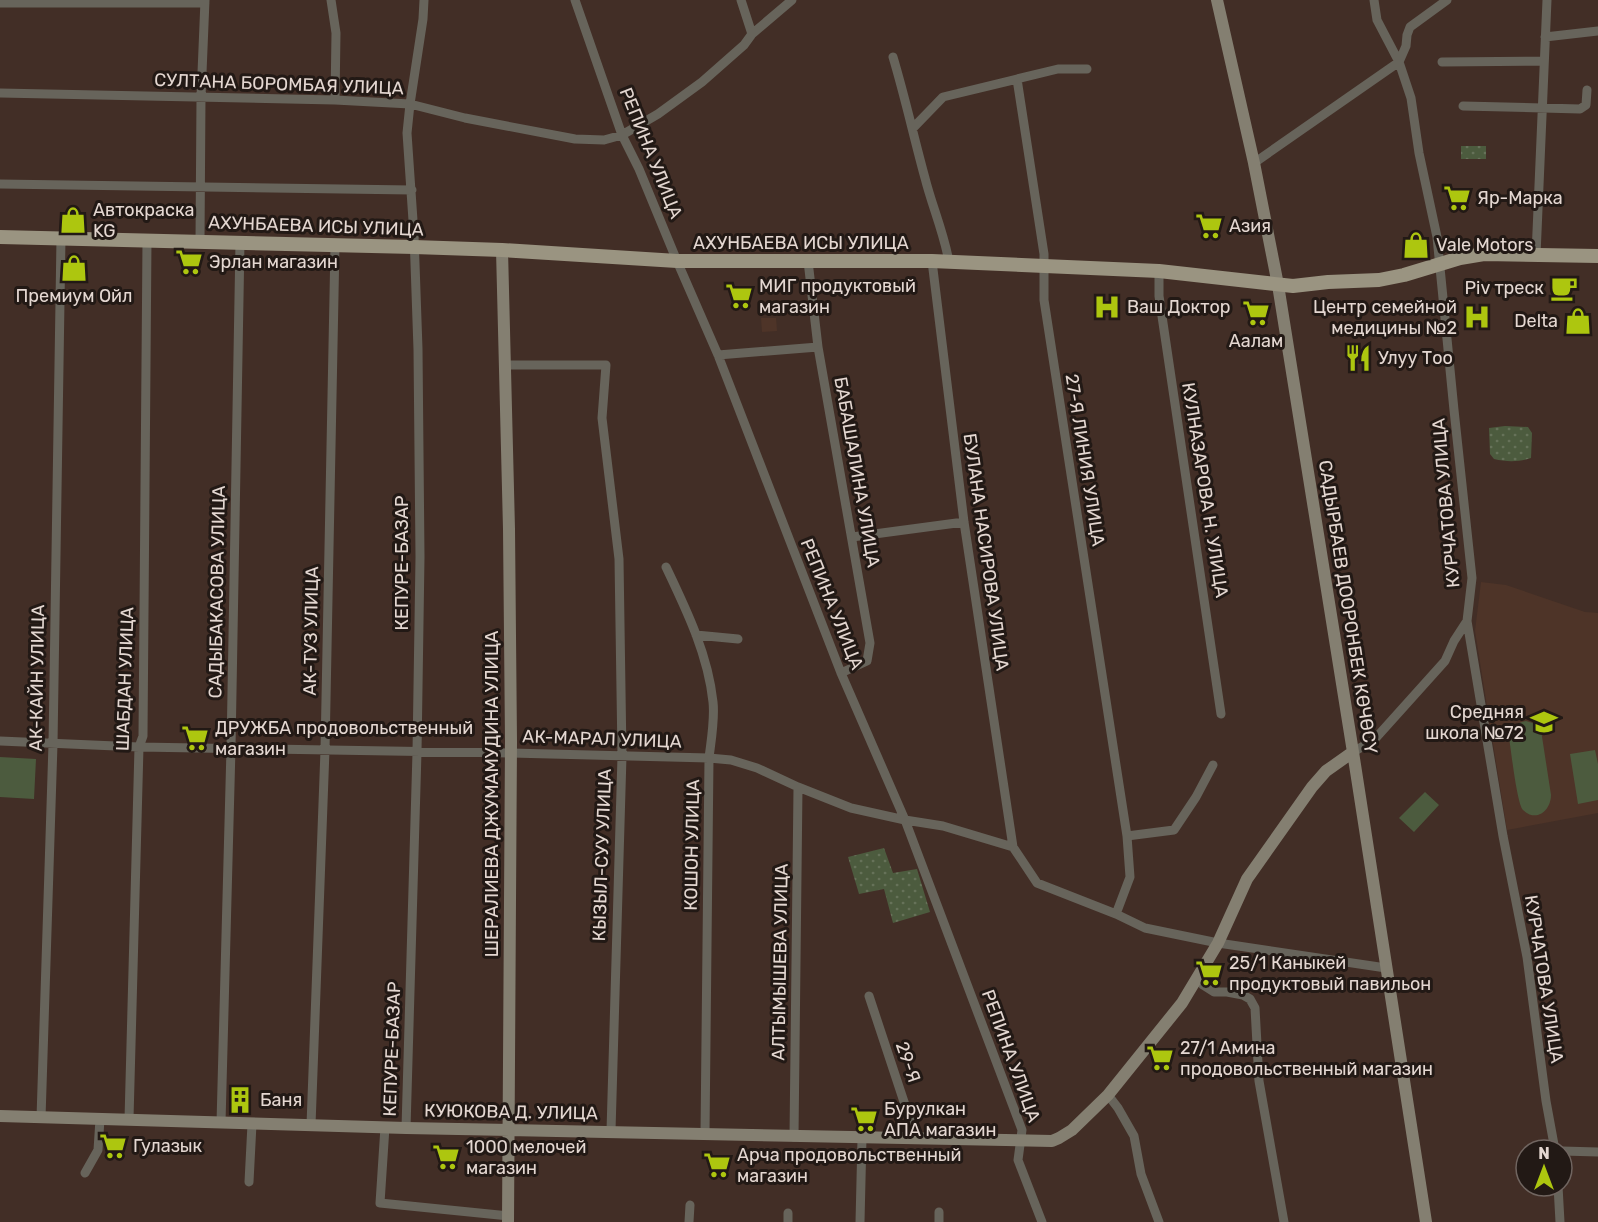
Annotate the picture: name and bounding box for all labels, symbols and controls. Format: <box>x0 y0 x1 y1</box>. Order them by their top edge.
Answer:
street label: СУЛТАНА БОРОМБАЯ УЛИЦА <box>154 69 404 99</box>
street label: РЕПИНА УЛИЦА <box>615 84 687 222</box>
supermarket icon: Яр-Марка <box>1442 183 1472 213</box>
place label: Яр-Марка <box>1477 187 1563 209</box>
place label: Автокраска KG <box>93 199 195 242</box>
shop icon: Автокраска KG <box>58 205 88 235</box>
street label: АХУНБАЕВА ИСЫ УЛИЦА <box>208 211 424 241</box>
supermarket icon: Азия <box>1194 211 1224 241</box>
place label: Азия <box>1229 215 1271 237</box>
shop icon: Vale Motors <box>1401 230 1431 260</box>
street label: АХУНБАЕВА ИСЫ УЛИЦА <box>693 232 909 254</box>
place label: Vale Motors <box>1436 234 1534 256</box>
supermarket icon: Эрлан магазин <box>174 247 204 277</box>
place label: Эрлан магазин <box>209 251 338 273</box>
shop icon: Премиум Ойл <box>59 253 89 283</box>
cafe icon: Piv треск <box>1549 273 1579 303</box>
place label: МИГ продуктовый магазин <box>759 275 916 318</box>
place label: Piv треск <box>1465 277 1544 299</box>
supermarket icon: МИГ продуктовый магазин <box>724 281 754 311</box>
place label: Премиум Ойл <box>15 285 133 307</box>
hospital icon: Ваш Доктор <box>1092 292 1122 322</box>
place label: Ваш Доктор <box>1127 296 1231 318</box>
place label: Центр семейной медицины №2 <box>1313 296 1457 339</box>
supermarket icon: Аалам <box>1241 298 1271 328</box>
hospital icon: Центр семейной медицины №2 <box>1462 302 1492 332</box>
shop icon: Delta <box>1563 306 1593 336</box>
place label: Delta <box>1514 310 1558 332</box>
place label: Аалам <box>1229 330 1283 352</box>
restaurant icon: Улуу Тоо <box>1343 343 1373 373</box>
place label: Улуу Тоо <box>1378 347 1453 369</box>
street label: 27-Я ЛИНИЯ УЛИЦА <box>1061 372 1109 548</box>
street label: БАБАШАЛИНА УЛИЦА <box>829 375 885 569</box>
street label: КУЛНАЗАРОВА Н. УЛИЦА <box>1177 381 1233 599</box>
street label: КУРЧАТОВА УЛИЦА <box>1428 417 1464 589</box>
street label: БУЛАНА НАСИРОВА УЛИЦА <box>958 432 1014 672</box>
street label: САДЫРБАЕВ ДООРОНБЕК КӨЧӨСҮ <box>1314 459 1382 755</box>
street label: САДЫБАКАСОВА УЛИЦА <box>204 485 230 699</box>
street label: КЕПУРЕ-БАЗАР <box>391 495 413 631</box>
street label: РЕПИНА УЛИЦА <box>796 535 868 673</box>
street label: АК-ТУЗ УЛИЦА <box>299 566 323 696</box>
street label: АК-КАЙН УЛИЦА <box>25 604 49 752</box>
street label: ШАБДАН УЛИЦА <box>111 607 139 751</box>
street label: ШЕРАЛИЕВА ДЖУМАМУДИНА УЛИЦА <box>481 631 503 957</box>
place label: Средняя школа №72 <box>1425 701 1524 744</box>
school or university icon: Средняя школа №72 <box>1529 707 1559 737</box>
place label: ДРУЖБА продовольственный магазин <box>215 717 473 760</box>
supermarket icon: ДРУЖБА продовольственный магазин <box>180 723 210 753</box>
street label: АК-МАРАЛ УЛИЦА <box>522 725 682 753</box>
street label: КЫЗЫЛ-СУУ УЛИЦА <box>588 768 616 942</box>
street label: КОШОН УЛИЦА <box>680 779 704 911</box>
street label: АЛТЫМЫШЕВА УЛИЦА <box>767 863 793 1061</box>
street label: КУРЧАТОВА УЛИЦА <box>1520 893 1568 1065</box>
place label: 25/1 Каныкей продуктовый павильон <box>1229 952 1431 995</box>
supermarket icon: 25/1 Каныкей продуктовый павильон <box>1194 958 1224 988</box>
street label: КЕПУРЕ-БАЗАР <box>379 981 405 1117</box>
street label: РЕПИНА УЛИЦА <box>977 987 1045 1125</box>
place label: 27/1 Амина продовольственный магазин <box>1180 1037 1433 1080</box>
street label: 29-Я <box>891 1039 925 1085</box>
supermarket icon: 27/1 Амина продовольственный магазин <box>1145 1043 1175 1073</box>
building icon: Баня <box>225 1085 255 1115</box>
place label: Баня <box>260 1089 302 1111</box>
place label: Бурулкан АПА магазин <box>884 1098 996 1141</box>
street label: КУЮКОВА Д. УЛИЦА <box>424 1099 598 1125</box>
supermarket icon: Бурулкан АПА магазин <box>849 1104 879 1134</box>
supermarket icon: Гулазык <box>98 1131 128 1161</box>
place label: Гулазык <box>133 1135 203 1157</box>
place label: 1000 мелочей магазин <box>466 1136 586 1179</box>
north arrow <box>1514 1138 1574 1198</box>
supermarket icon: 1000 мелочей магазин <box>431 1142 461 1172</box>
place label: Арча продовольственный магазин <box>737 1144 962 1187</box>
text: N <box>1538 1144 1550 1163</box>
supermarket icon: Арча продовольственный магазин <box>702 1150 732 1180</box>

